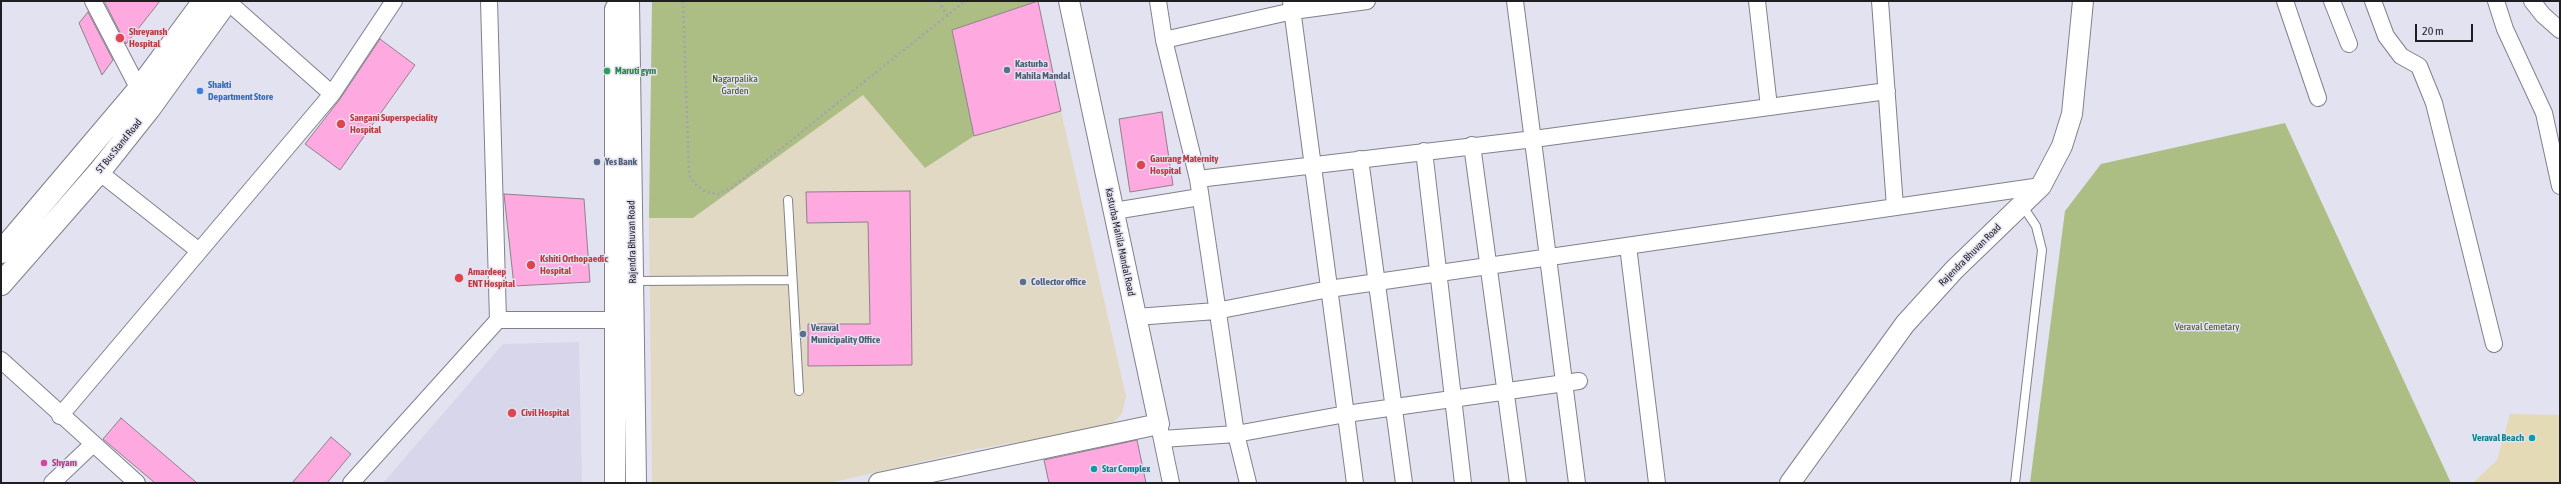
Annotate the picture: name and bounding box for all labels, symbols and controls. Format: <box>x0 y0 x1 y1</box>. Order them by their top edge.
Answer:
scale bar <box>2417 16 2475 42</box>
text: 20 m <box>2422 24 2444 38</box>
place label: Shreyansh Hospital <box>129 26 167 50</box>
marker: Shreyansh Hospital <box>114 32 126 44</box>
place label: Kasturba Mahila Mandal <box>1015 58 1070 82</box>
place label: Maruti gym <box>615 65 656 77</box>
marker: Kasturba Mahila Mandal <box>1002 65 1012 75</box>
marker: Maruti gym <box>602 66 612 76</box>
park label: Nagarpalika Garden <box>712 73 758 96</box>
place label: Shakti Department Store <box>208 79 273 102</box>
marker: Shakti Department Store <box>195 86 205 96</box>
place label: Sangani Superspeciality Hospital <box>350 112 438 136</box>
street label: ST Bus Stand Road <box>94 116 144 176</box>
marker: Sangani Superspeciality Hospital <box>335 118 347 130</box>
place label: Gaurang Maternity Hospital <box>1150 153 1218 176</box>
place label: Yes Bank <box>605 156 637 168</box>
marker: Yes Bank <box>592 157 602 167</box>
marker: Gaurang Maternity Hospital <box>1135 159 1147 171</box>
street label: Kasturba Mahila Mandal Road <box>1103 187 1137 297</box>
street label: Rajendra Bhuvan Road <box>625 200 639 284</box>
street label: Rajendra Bhuvan Road <box>1936 221 2004 289</box>
place label: Kshiti Orthopaedic Hospital <box>540 253 608 276</box>
marker: Kshiti Orthopaedic Hospital <box>525 259 537 271</box>
place label: Amardeep ENT Hospital <box>468 266 515 290</box>
marker: Amardeep ENT Hospital <box>453 272 465 284</box>
place label: Collector office <box>1031 276 1086 288</box>
marker: Collector office <box>1018 277 1028 287</box>
park label: Veraval Cemetary <box>2175 321 2239 333</box>
place label: Veraval Municipality Office <box>811 322 880 346</box>
marker: Veraval Municipality Office <box>798 329 808 339</box>
marker: Civil Hospital <box>506 407 518 419</box>
place label: Civil Hospital <box>521 407 569 419</box>
place label: Veraval Beach <box>2472 432 2524 444</box>
marker: Veraval Beach <box>2527 433 2537 443</box>
place label: Shyam <box>52 457 77 469</box>
marker: Shyam <box>39 458 49 468</box>
place label: Star Complex <box>1102 463 1150 475</box>
marker: Star Complex <box>1089 464 1099 474</box>

